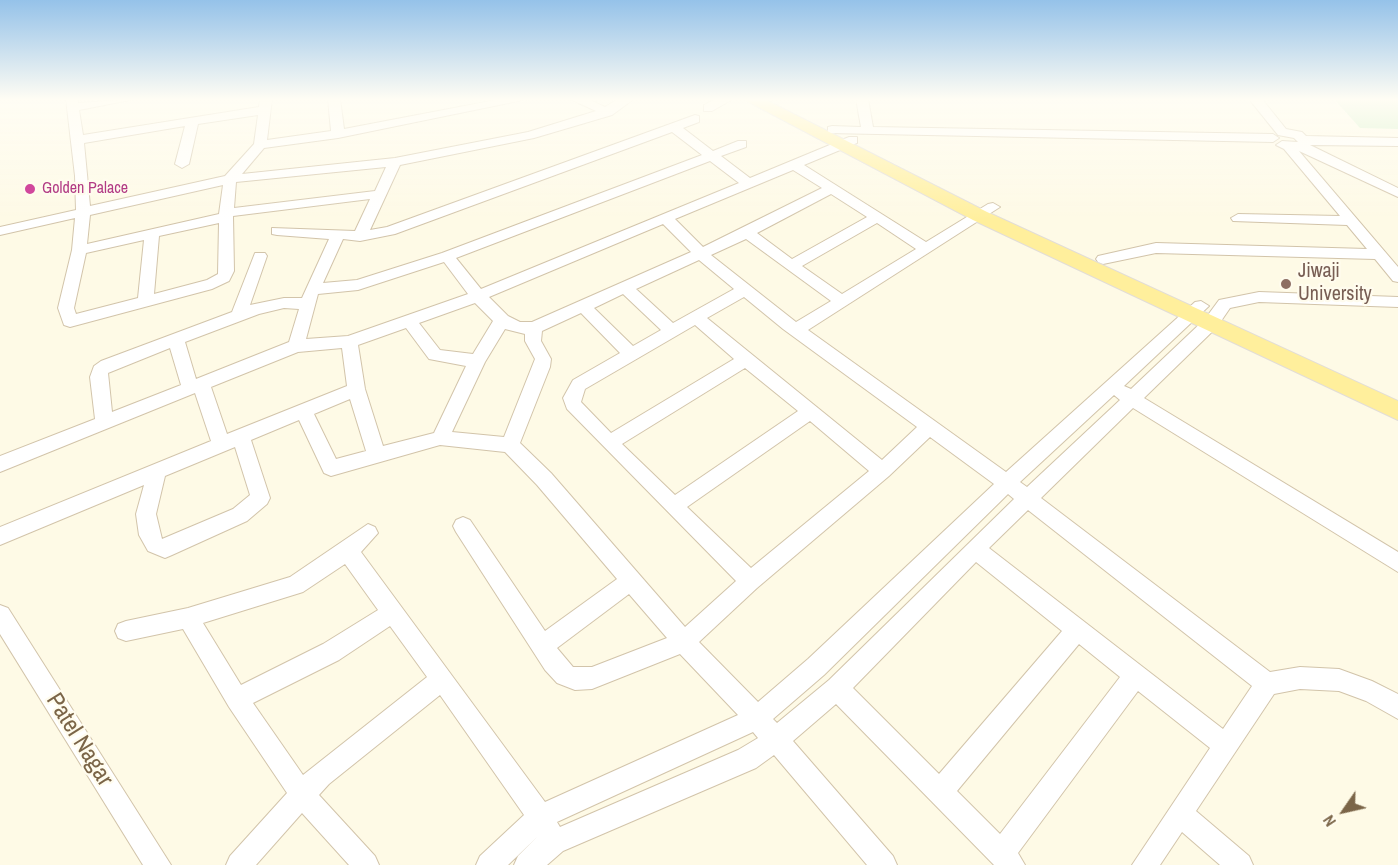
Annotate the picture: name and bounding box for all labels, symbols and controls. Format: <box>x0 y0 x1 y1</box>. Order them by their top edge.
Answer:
place label: Golden Palace <box>42 179 128 199</box>
marker: Golden Palace <box>23 182 37 196</box>
place label: Jiwaji University <box>1298 260 1372 307</box>
marker: Jiwaji University <box>1279 277 1293 291</box>
street label: Patel Nagar <box>39 688 119 792</box>
north arrow <box>1314 781 1374 841</box>
text: N <box>1317 811 1341 831</box>

